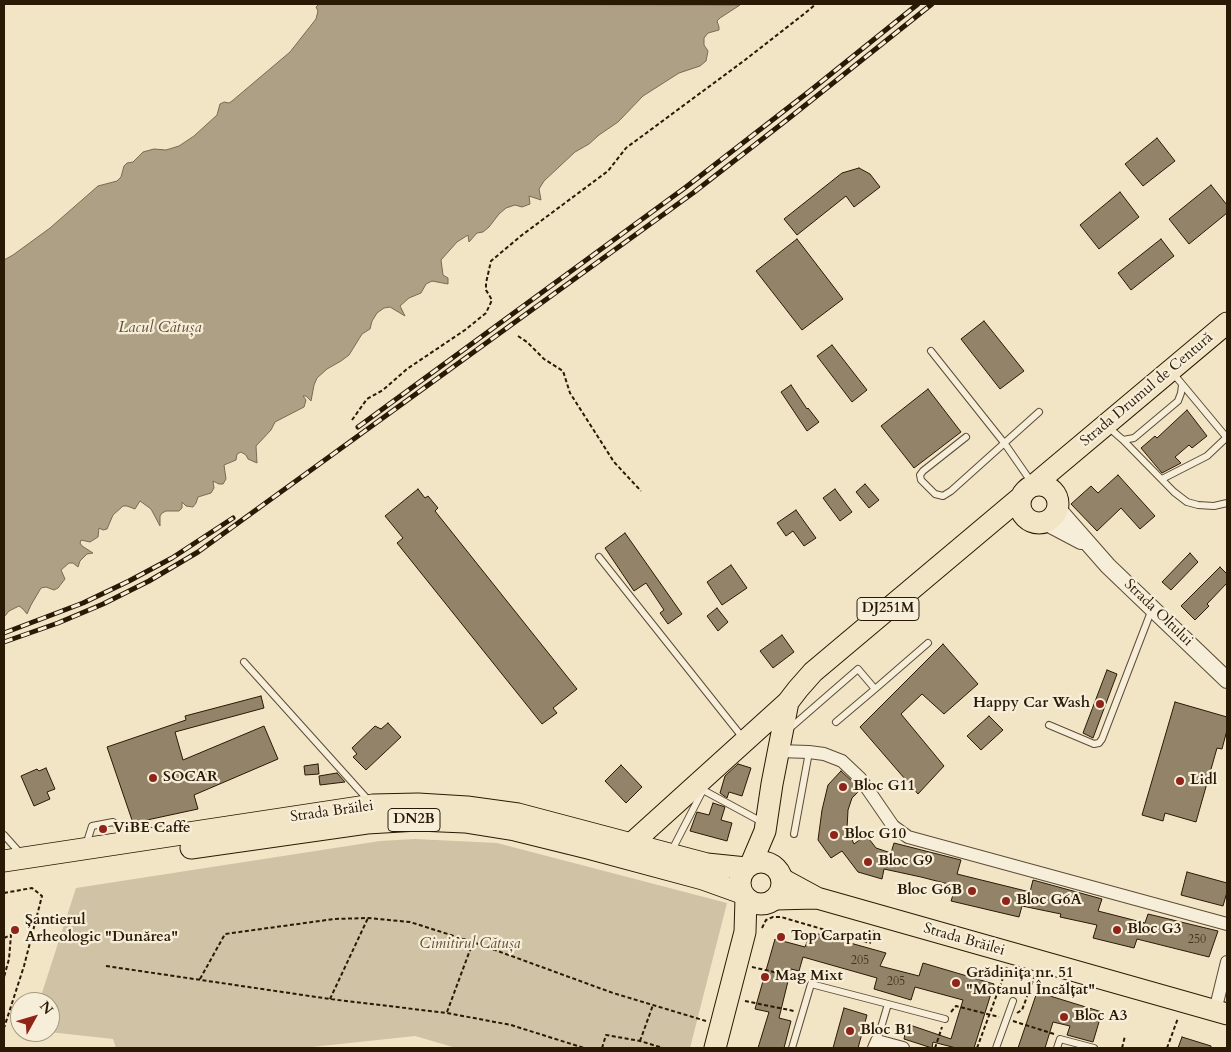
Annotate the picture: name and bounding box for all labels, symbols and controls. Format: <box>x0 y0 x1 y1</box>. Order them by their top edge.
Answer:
water label: Lacul Cătușa <box>118 318 202 338</box>
street label: Strada Drumul de Centură <box>1077 329 1217 451</box>
street label: Strada Oltului <box>1120 576 1196 650</box>
road number: DJ251M <box>857 598 919 620</box>
place label: Happy Car Wash <box>973 695 1090 713</box>
marker: Happy Car Wash <box>1094 698 1106 710</box>
place label: SOCAR <box>163 769 218 787</box>
marker: SOCAR <box>147 772 159 784</box>
place label: Lidl <box>1190 772 1217 790</box>
marker: Lidl <box>1174 775 1186 787</box>
place label: Bloc G11 <box>853 778 915 796</box>
marker: Bloc G11 <box>837 781 849 793</box>
street label: Strada Brăilei <box>289 797 375 827</box>
road number: DN2B <box>388 808 440 832</box>
place label: ViBE Caffe <box>113 820 191 838</box>
marker: ViBE Caffe <box>97 823 109 835</box>
place label: Bloc G10 <box>844 826 906 844</box>
marker: Bloc G10 <box>828 829 840 841</box>
place label: Bloc G9 <box>878 853 932 871</box>
marker: Bloc G9 <box>862 856 874 868</box>
place label: Bloc G6B <box>897 882 962 900</box>
marker: Bloc G6B <box>966 885 978 897</box>
place label: Bloc G6A <box>1016 892 1082 910</box>
marker: Bloc G6A <box>1000 895 1012 907</box>
place label: Șantierul Arheologic "Dunărea" <box>25 912 178 947</box>
street label: Strada Brăilei <box>921 920 1007 960</box>
place label: Bloc G3 <box>1127 921 1181 939</box>
marker: Șantierul Arheologic "Dunărea" <box>9 924 21 936</box>
marker: Bloc G3 <box>1111 924 1123 936</box>
place label: Top Carpatin <box>791 928 882 946</box>
marker: Top Carpatin <box>775 931 787 943</box>
house number: 250 <box>1188 933 1206 947</box>
park label: Cimitirul Cătușa <box>419 936 521 954</box>
house number: 205 <box>851 954 869 968</box>
place label: Grădinița nr. 51 "Motanul Încălțat" <box>966 965 1095 1000</box>
place label: Mag Mixt <box>775 968 843 986</box>
marker: Mag Mixt <box>759 971 771 983</box>
house number: 205 <box>887 975 905 989</box>
marker: Grădinița nr. 51 "Motanul Încălțat" <box>950 977 962 989</box>
north arrow <box>10 992 60 1042</box>
text: N <box>35 997 57 1019</box>
place label: Bloc A3 <box>1074 1008 1128 1026</box>
marker: Bloc A3 <box>1058 1011 1070 1023</box>
place label: Bloc B1 <box>860 1022 913 1040</box>
marker: Bloc B1 <box>844 1025 856 1037</box>

